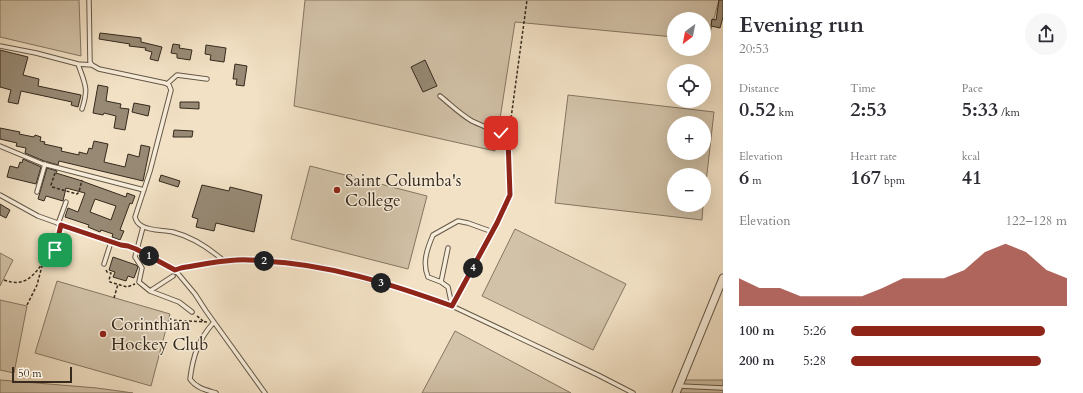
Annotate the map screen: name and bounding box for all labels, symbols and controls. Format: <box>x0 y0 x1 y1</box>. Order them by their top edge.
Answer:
text: Evening run <box>739 10 864 40</box>
north arrow <box>667 12 711 56</box>
map controls <box>667 12 711 212</box>
button: share <box>1025 13 1067 55</box>
text: 20:53 <box>739 40 769 58</box>
button: locate <box>667 64 711 108</box>
text: Distance <box>739 81 779 96</box>
text: Time <box>850 81 876 96</box>
text: Pace <box>962 81 983 96</box>
text: 0.52 <box>739 96 776 123</box>
text: 2:53 <box>850 96 887 123</box>
text: 5:33 <box>962 96 998 123</box>
text: km <box>776 105 794 120</box>
text: /km <box>998 105 1020 120</box>
pin <box>484 116 518 150</box>
button: + <box>667 116 711 160</box>
icon: check <box>490 122 512 144</box>
text: Elevation <box>739 149 783 164</box>
text: Heart rate <box>850 149 897 164</box>
text: kcal <box>962 149 980 164</box>
text: 6 <box>739 164 749 191</box>
text: 167 <box>850 164 881 191</box>
text: 41 <box>962 164 982 191</box>
button: − <box>667 168 711 212</box>
place label: Saint Columba's College <box>345 169 462 212</box>
text: m <box>749 173 762 188</box>
text: bpm <box>881 173 905 188</box>
marker: Saint Columba's College <box>332 185 342 195</box>
text: Elevation <box>739 212 791 230</box>
text: 122–128 m <box>1005 212 1067 230</box>
pin <box>38 233 72 267</box>
icon: arrive <box>44 239 66 261</box>
pin: 1 <box>139 246 159 266</box>
text: 1 <box>146 248 152 263</box>
pin: 2 <box>254 251 274 271</box>
text: 2 <box>261 253 267 268</box>
pin: 4 <box>463 258 483 278</box>
text: 4 <box>470 260 476 275</box>
pin: 3 <box>371 273 391 293</box>
text: 3 <box>378 275 384 290</box>
place label: Corinthian Hockey Club <box>111 313 208 356</box>
text: 100 m <box>739 322 774 340</box>
text: 5:26 <box>803 322 826 340</box>
marker: Corinthian Hockey Club <box>98 329 108 339</box>
text: 200 m <box>739 352 774 370</box>
text: 5:28 <box>803 352 826 370</box>
scale bar <box>12 365 72 384</box>
text: 50 m <box>18 366 42 381</box>

